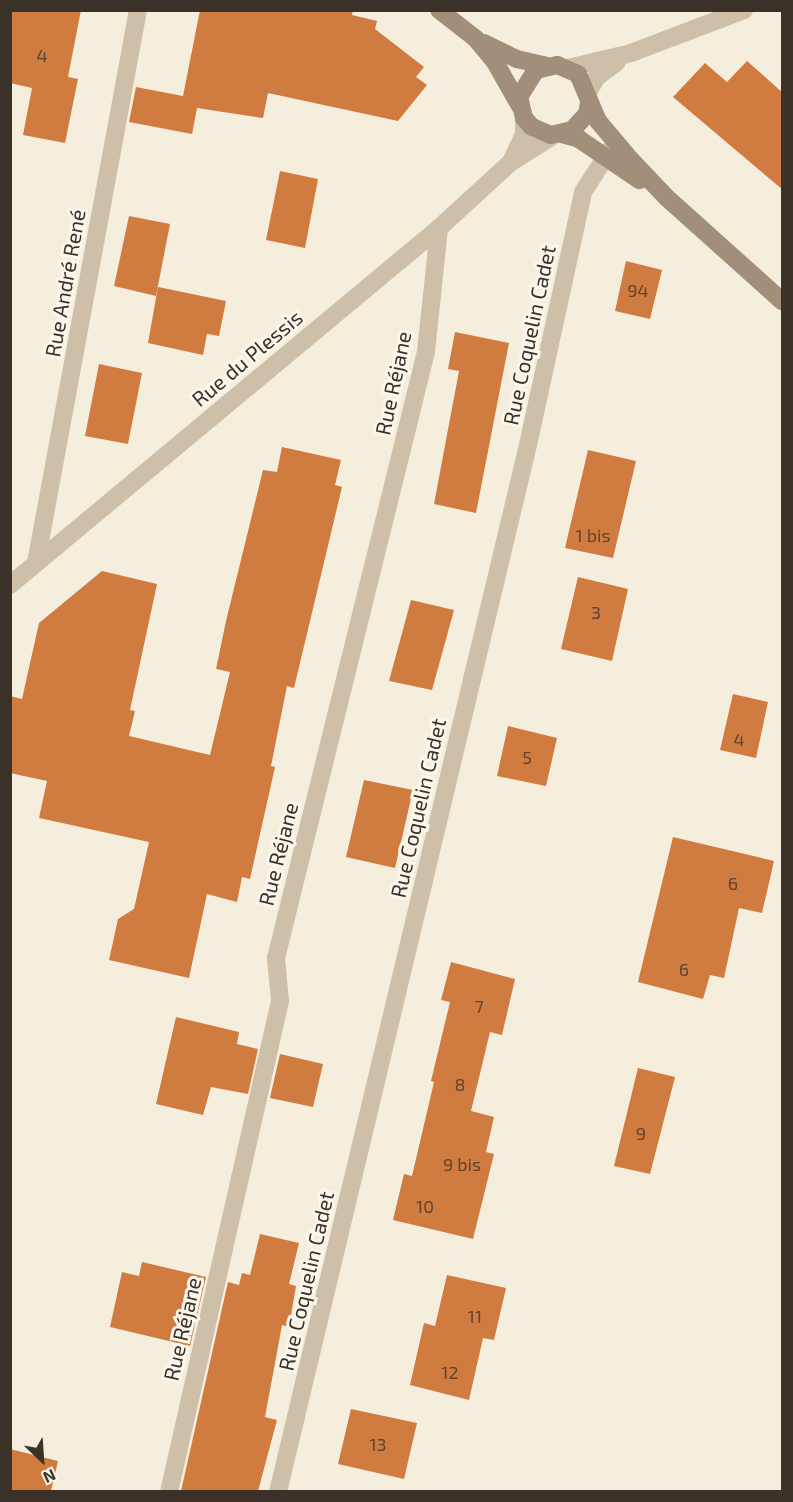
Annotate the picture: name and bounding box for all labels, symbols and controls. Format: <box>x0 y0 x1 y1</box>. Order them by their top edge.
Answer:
house number: 4 <box>36 44 48 66</box>
street label: Rue André René <box>40 207 90 359</box>
street label: Rue Coquelin Cadet <box>498 243 560 427</box>
house number: 94 <box>627 279 649 301</box>
street label: Rue du Plessis <box>187 304 307 412</box>
street label: Rue Réjane <box>370 329 416 437</box>
house number: 1 bis <box>575 524 611 546</box>
house number: 3 <box>591 601 601 623</box>
street label: Rue Coquelin Cadet <box>385 716 451 900</box>
house number: 4 <box>733 728 745 750</box>
house number: 5 <box>522 746 532 768</box>
street label: Rue Réjane <box>253 800 303 908</box>
house number: 6 <box>728 872 738 894</box>
house number: 6 <box>679 958 689 980</box>
house number: 7 <box>474 995 484 1017</box>
house number: 8 <box>455 1073 465 1095</box>
house number: 9 <box>636 1122 646 1144</box>
house number: 9 bis <box>443 1153 481 1175</box>
street label: Rue Coquelin Cadet <box>273 1189 339 1373</box>
house number: 10 <box>416 1195 434 1217</box>
street label: Rue Réjane <box>158 1275 206 1383</box>
house number: 11 <box>468 1305 482 1327</box>
house number: 12 <box>441 1361 459 1383</box>
north arrow <box>12 1430 72 1490</box>
house number: 13 <box>369 1433 387 1455</box>
text: N <box>41 1466 59 1488</box>

